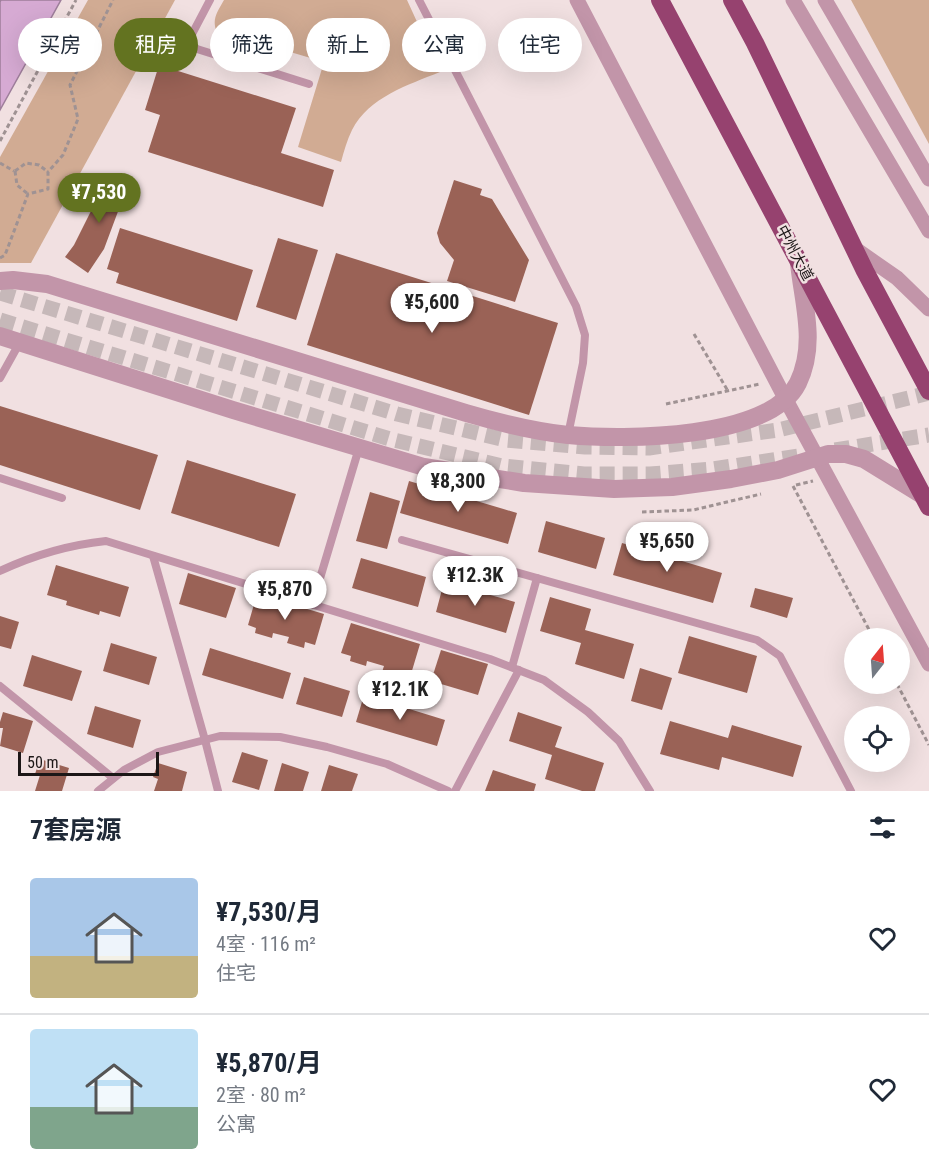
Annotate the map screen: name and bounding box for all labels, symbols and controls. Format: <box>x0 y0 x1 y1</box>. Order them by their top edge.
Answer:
chip: 买房 <box>18 18 102 72</box>
chip: 租房 <box>114 18 198 72</box>
chip: 筛选 <box>210 18 294 72</box>
chip: 新上 <box>306 18 390 72</box>
chip: 公寓 <box>402 18 486 72</box>
chip: 住宅 <box>498 18 582 72</box>
pin: ¥7,530 <box>50 173 148 224</box>
text: ¥7,530 <box>72 180 126 204</box>
street label: 中州大道 <box>773 222 817 284</box>
pin: ¥5,600 <box>383 283 481 334</box>
text: ¥5,600 <box>405 290 459 314</box>
pin: ¥8,300 <box>409 462 507 513</box>
text: ¥8,300 <box>431 469 485 493</box>
pin: ¥5,650 <box>618 522 716 573</box>
text: ¥5,650 <box>640 529 694 553</box>
pin: ¥12.3K <box>426 556 524 607</box>
text: ¥12.3K <box>447 563 503 587</box>
pin: ¥5,870 <box>236 570 334 621</box>
text: ¥5,870 <box>258 577 312 601</box>
north arrow <box>844 628 910 694</box>
map controls <box>844 628 910 772</box>
pin: ¥12.1K <box>351 670 449 721</box>
text: ¥12.1K <box>372 677 428 701</box>
button: locate <box>844 706 910 772</box>
scale bar <box>18 749 159 776</box>
text: 50 m <box>27 753 59 772</box>
icon: filters <box>866 811 899 844</box>
text: 7套房源 <box>30 815 121 845</box>
text: ¥7,530/月 <box>216 897 322 927</box>
icon: home <box>78 902 150 974</box>
icon: heart <box>866 922 899 955</box>
text: 4室 · 116 m² <box>216 932 316 956</box>
text: 住宅 <box>216 961 256 985</box>
text: ¥5,870/月 <box>216 1048 322 1078</box>
icon: home <box>78 1053 150 1125</box>
icon: heart <box>866 1073 899 1106</box>
text: 2室 · 80 m² <box>216 1083 306 1107</box>
text: 公寓 <box>216 1112 256 1136</box>

